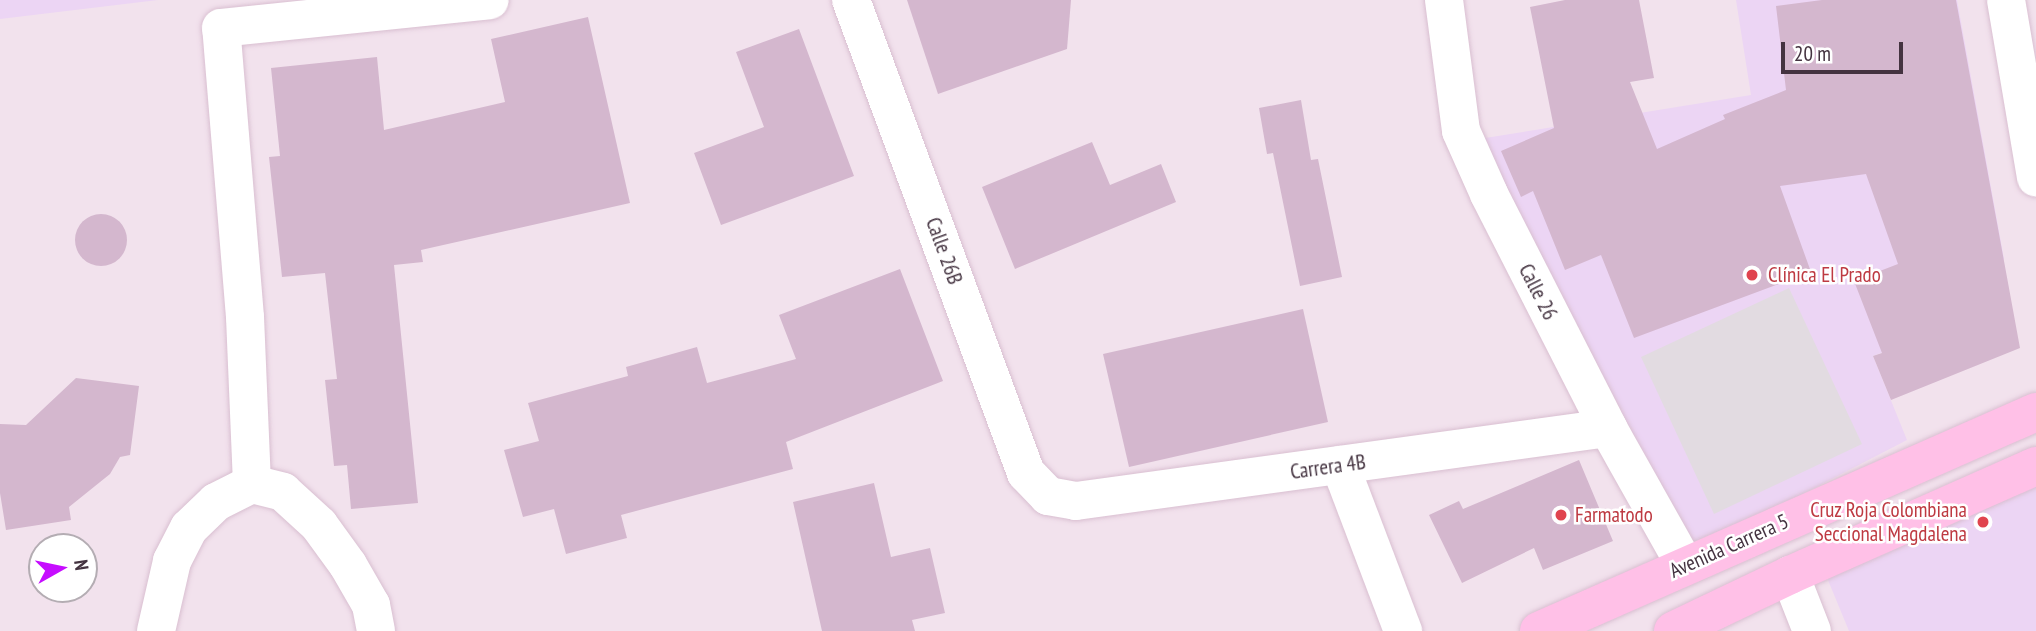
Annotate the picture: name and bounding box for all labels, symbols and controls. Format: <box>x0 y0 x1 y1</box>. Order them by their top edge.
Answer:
scale bar <box>1784 28 1906 72</box>
text: 20 m <box>1794 40 1831 67</box>
street label: Calle 26B <box>920 214 968 288</box>
street label: Calle 26 <box>1513 260 1563 324</box>
place label: Clínica El Prado <box>1768 262 1881 288</box>
marker: Clínica El Prado <box>1742 265 1762 285</box>
street label: Carrera 4B <box>1289 449 1367 485</box>
place label: Cruz Roja Colombiana Seccional Magdalena <box>1810 497 1967 547</box>
place label: Farmatodo <box>1575 502 1653 528</box>
marker: Farmatodo <box>1553 507 1569 523</box>
street label: Avenida Carrera 5 <box>1665 508 1793 584</box>
marker: Cruz Roja Colombiana Seccional Magdalena <box>1973 512 1993 532</box>
north arrow <box>28 533 98 603</box>
text: N <box>69 558 94 572</box>

